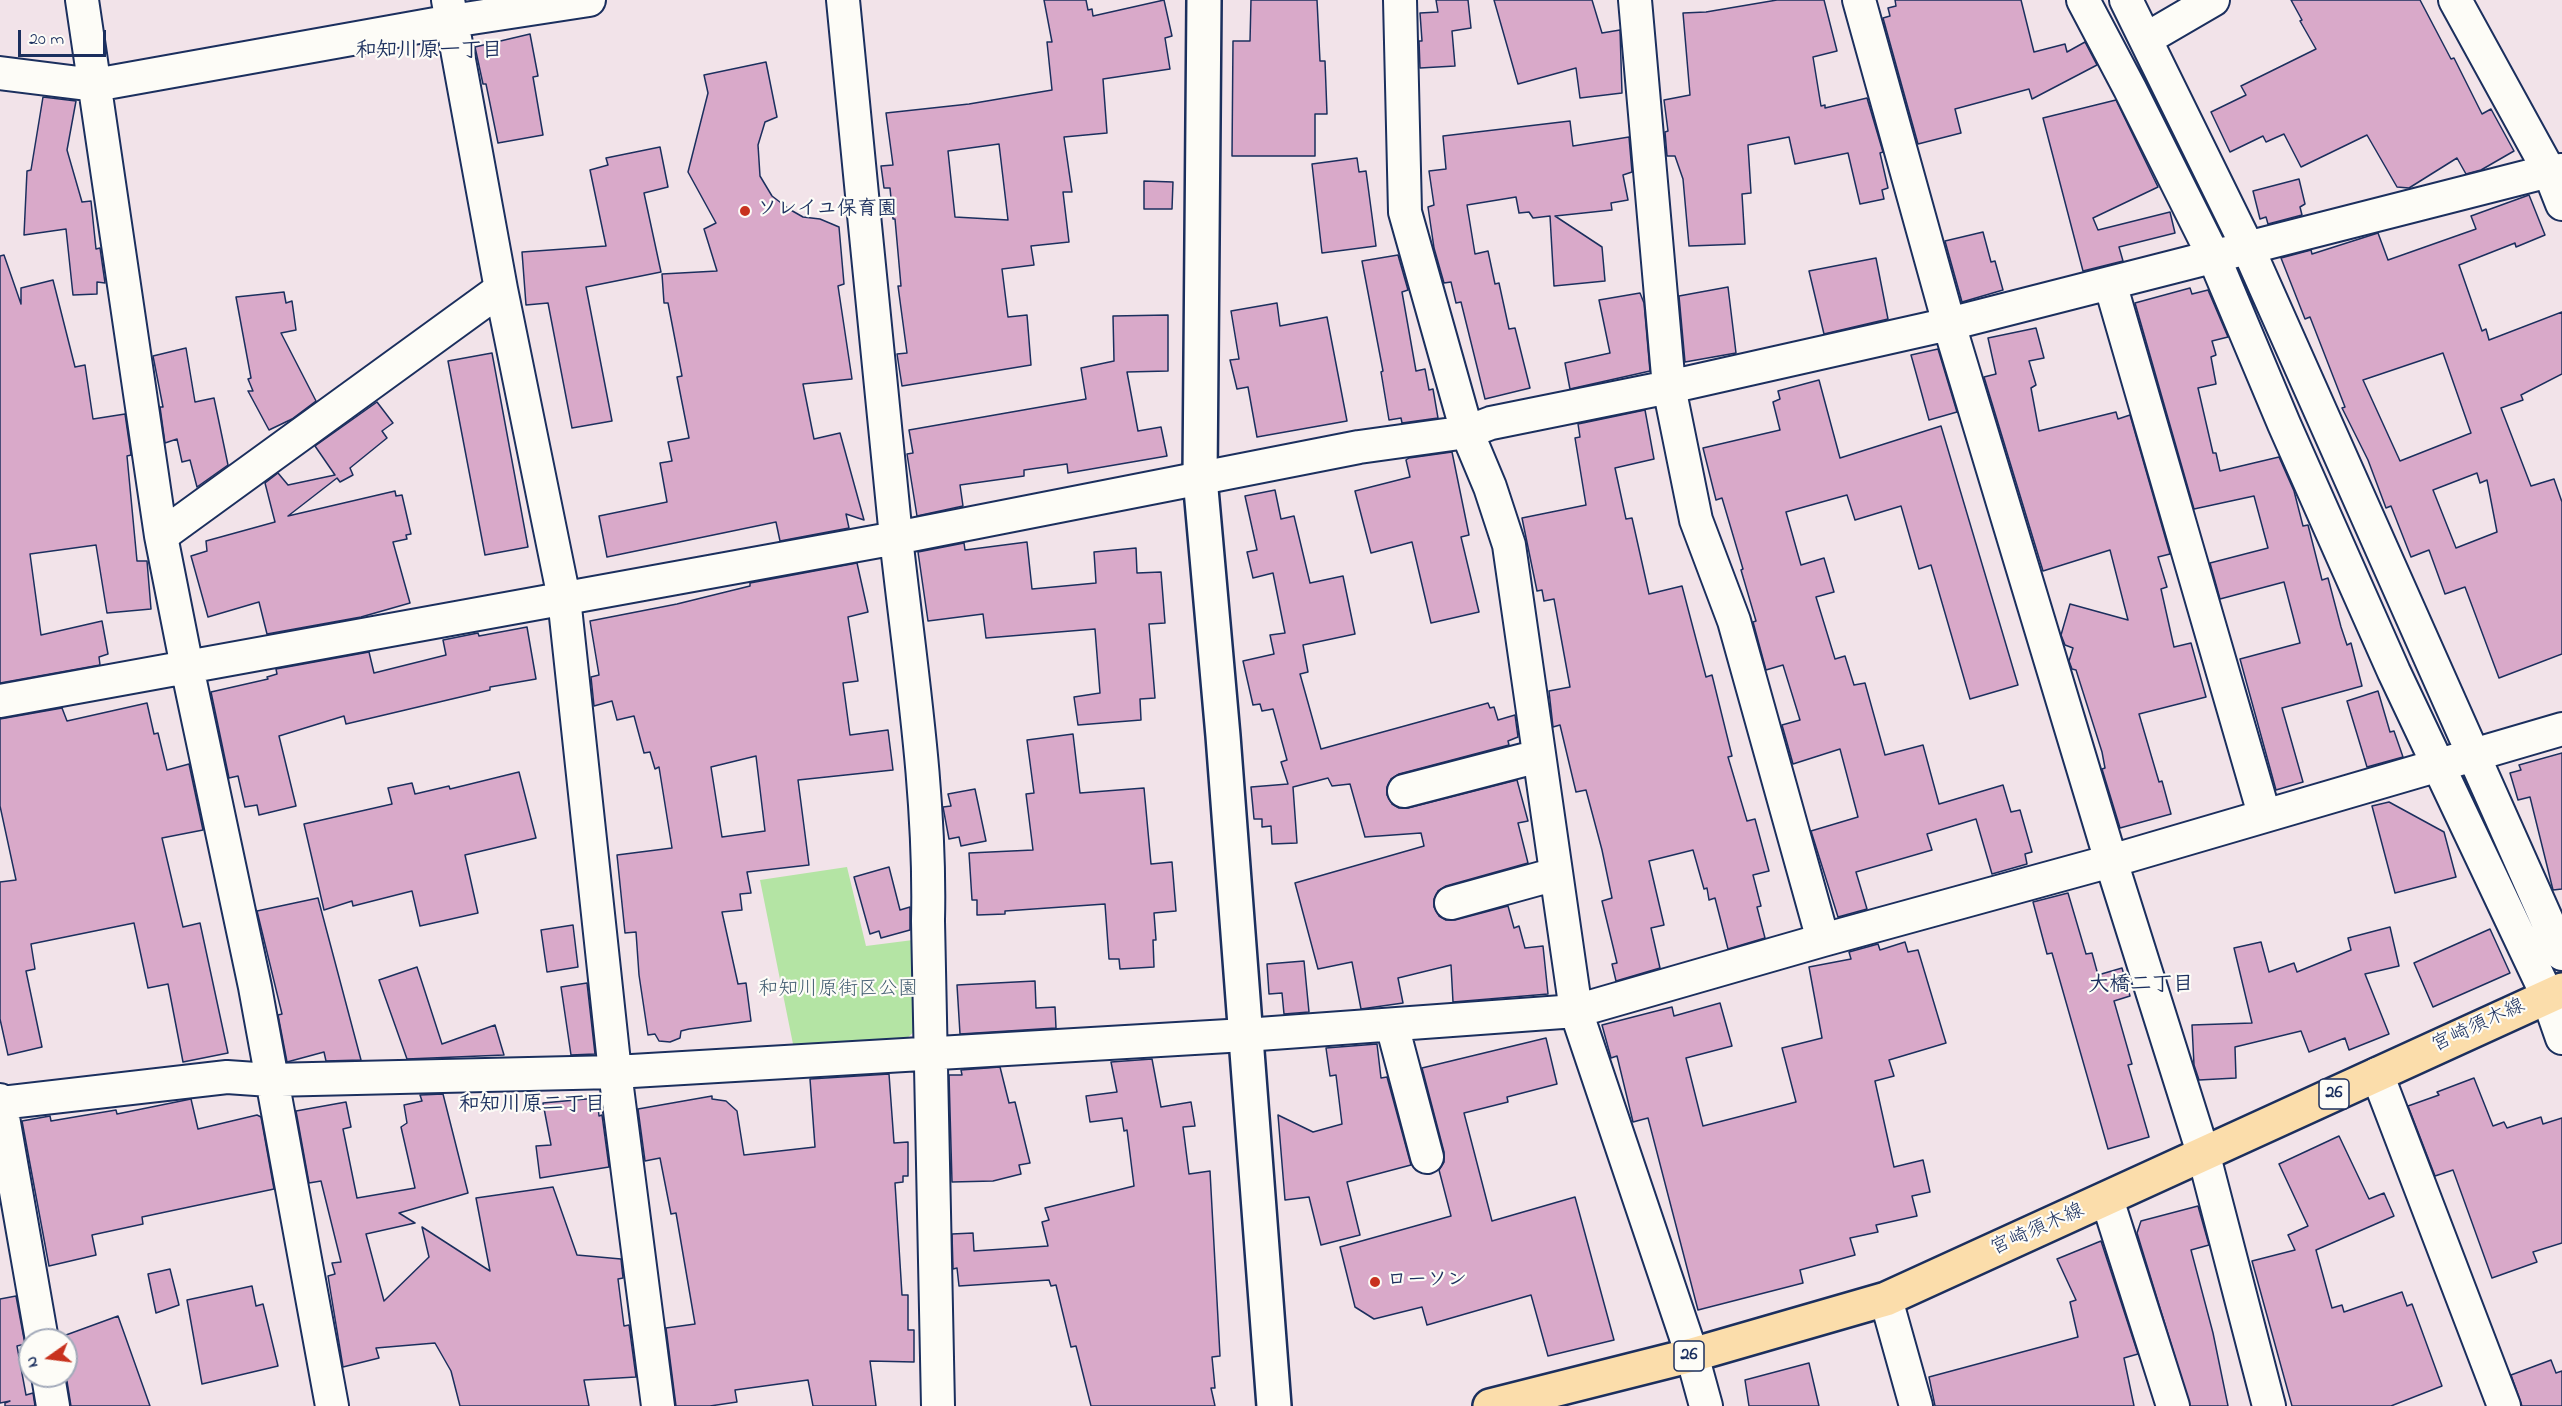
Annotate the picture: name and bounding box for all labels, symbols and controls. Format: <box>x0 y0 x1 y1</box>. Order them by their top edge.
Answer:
scale bar <box>21 18 110 56</box>
text: 20 m <box>29 27 64 53</box>
district label: 和知川原一丁目 <box>356 40 502 66</box>
place label: ソレイユ保育園 <box>757 199 897 223</box>
marker: ソレイユ保育園 <box>738 204 752 218</box>
district label: 大橋二丁目 <box>2089 974 2193 1000</box>
park label: 和知川原街区公園 <box>758 979 918 1003</box>
street label: 宮崎須木線 <box>2429 995 2529 1059</box>
road number: 26 <box>2319 1079 2349 1109</box>
district label: 和知川原二丁目 <box>459 1094 605 1120</box>
street label: 宮崎須木線 <box>1987 1200 2089 1262</box>
place label: ローソン <box>1387 1270 1467 1294</box>
marker: ローソン <box>1368 1275 1382 1289</box>
north arrow <box>18 1328 78 1388</box>
road number: 26 <box>1674 1341 1704 1371</box>
text: N <box>20 1354 45 1370</box>

